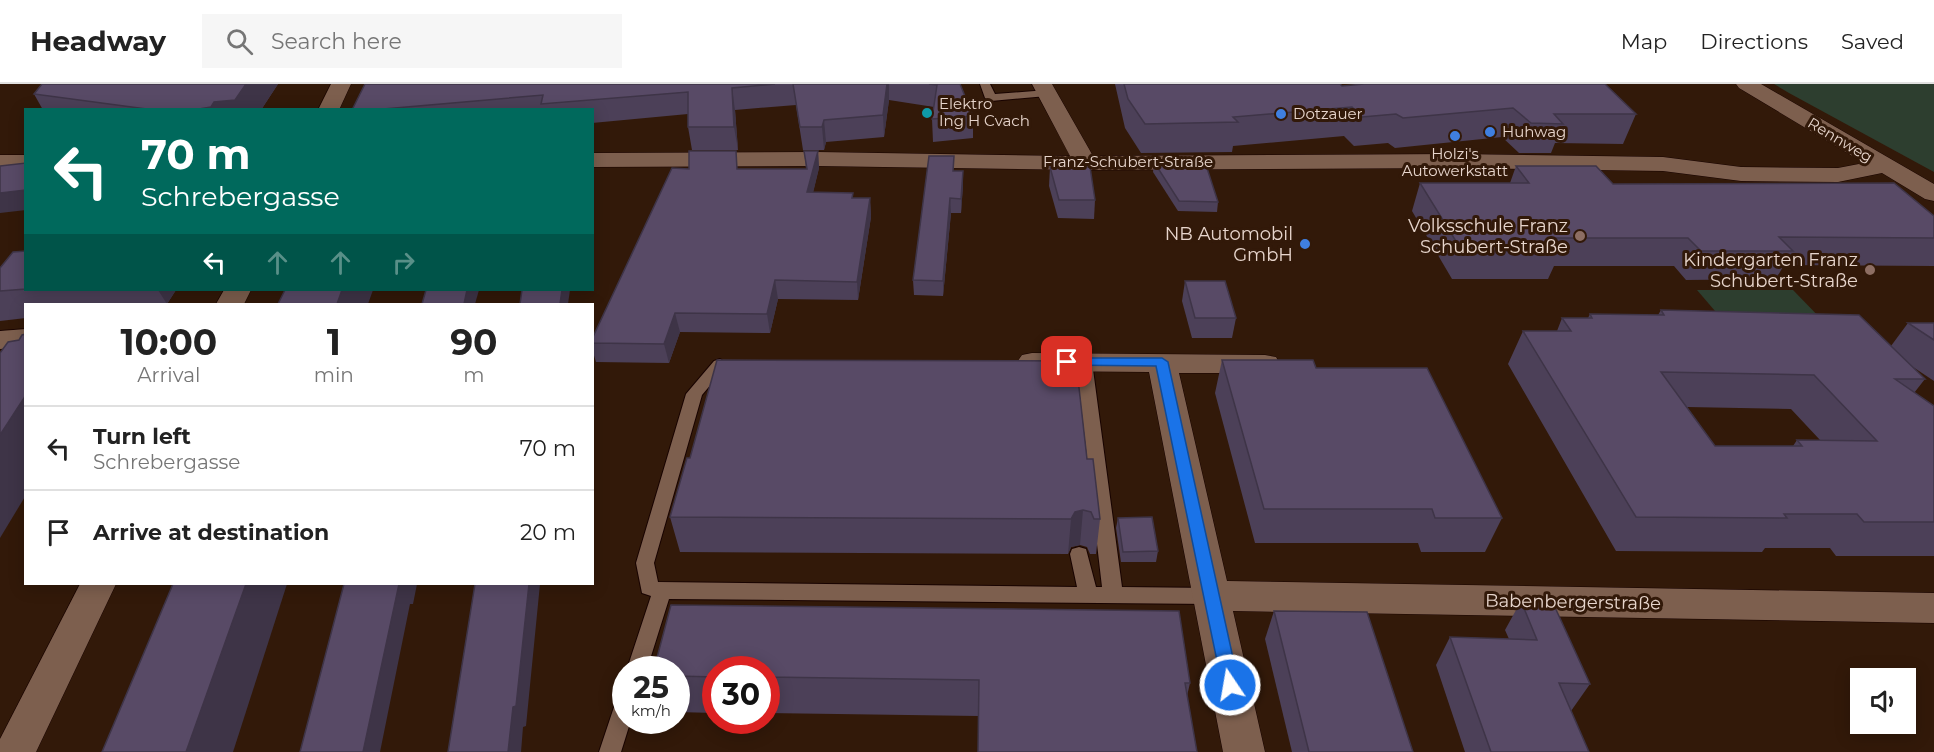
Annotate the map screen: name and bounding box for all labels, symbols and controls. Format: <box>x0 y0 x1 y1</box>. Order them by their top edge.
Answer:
search box <box>202 14 622 68</box>
text: Headway <box>30 24 166 58</box>
icon: search <box>223 25 256 58</box>
text: Search here <box>271 28 402 55</box>
text: Map <box>1621 29 1667 54</box>
text: Directions <box>1700 29 1808 54</box>
text: Saved <box>1841 29 1904 54</box>
place label: Elektro Ing H Cvach <box>939 94 1030 130</box>
place label: Dotzauer <box>1293 104 1363 123</box>
marker: Elektro Ing H Cvach <box>920 106 934 120</box>
marker: Dotzauer <box>1274 107 1288 121</box>
street label: Rennweg <box>1804 113 1876 166</box>
place label: Huhwag <box>1502 122 1566 141</box>
marker: Huhwag <box>1483 125 1497 139</box>
text: 70 m <box>141 128 251 180</box>
marker: Holzi's Autowerkstatt <box>1448 129 1462 143</box>
icon: left <box>42 132 120 210</box>
place label: Holzi's Autowerkstatt <box>1402 144 1508 180</box>
street label: Franz-Schubert-Straße <box>1043 152 1213 171</box>
text: Schrebergasse <box>141 180 340 213</box>
place label: Volksschule Franz Schubert-Straße <box>1408 215 1568 258</box>
place label: NB Automobil GmbH <box>1165 223 1293 266</box>
marker: Volksschule Franz Schubert-Straße <box>1573 229 1587 243</box>
marker: NB Automobil GmbH <box>1298 237 1312 251</box>
icon: left <box>198 246 231 279</box>
icon: ahead <box>261 246 294 279</box>
icon: ahead <box>324 246 357 279</box>
icon: right <box>387 246 420 279</box>
place label: Kindergarten Franz Schubert-Straße <box>1683 249 1858 292</box>
marker: Kindergarten Franz Schubert-Straße <box>1863 263 1877 277</box>
text: 10:00 <box>120 320 217 364</box>
text: 1 <box>327 320 341 364</box>
text: 90 <box>450 320 498 364</box>
pin <box>1041 336 1092 387</box>
icon: arrive <box>1050 345 1083 378</box>
text: Arrival <box>137 363 200 387</box>
text: min <box>314 363 354 387</box>
text: m <box>463 363 485 387</box>
text: Turn left <box>93 423 191 450</box>
icon: left <box>42 432 75 465</box>
text: 70 m <box>520 435 576 462</box>
text: Schrebergasse <box>93 450 240 474</box>
icon: arrive <box>42 516 75 549</box>
text: Arrive at destination <box>93 519 329 546</box>
text: 20 m <box>520 519 576 546</box>
street label: Babenbergerstraße <box>1485 589 1661 615</box>
position arrow <box>1198 653 1262 717</box>
speed limit sign: 30 <box>702 656 780 734</box>
map controls <box>1850 668 1916 734</box>
button: sound <box>1850 668 1916 734</box>
text: 25 <box>633 669 669 706</box>
text: km/h <box>631 701 671 720</box>

